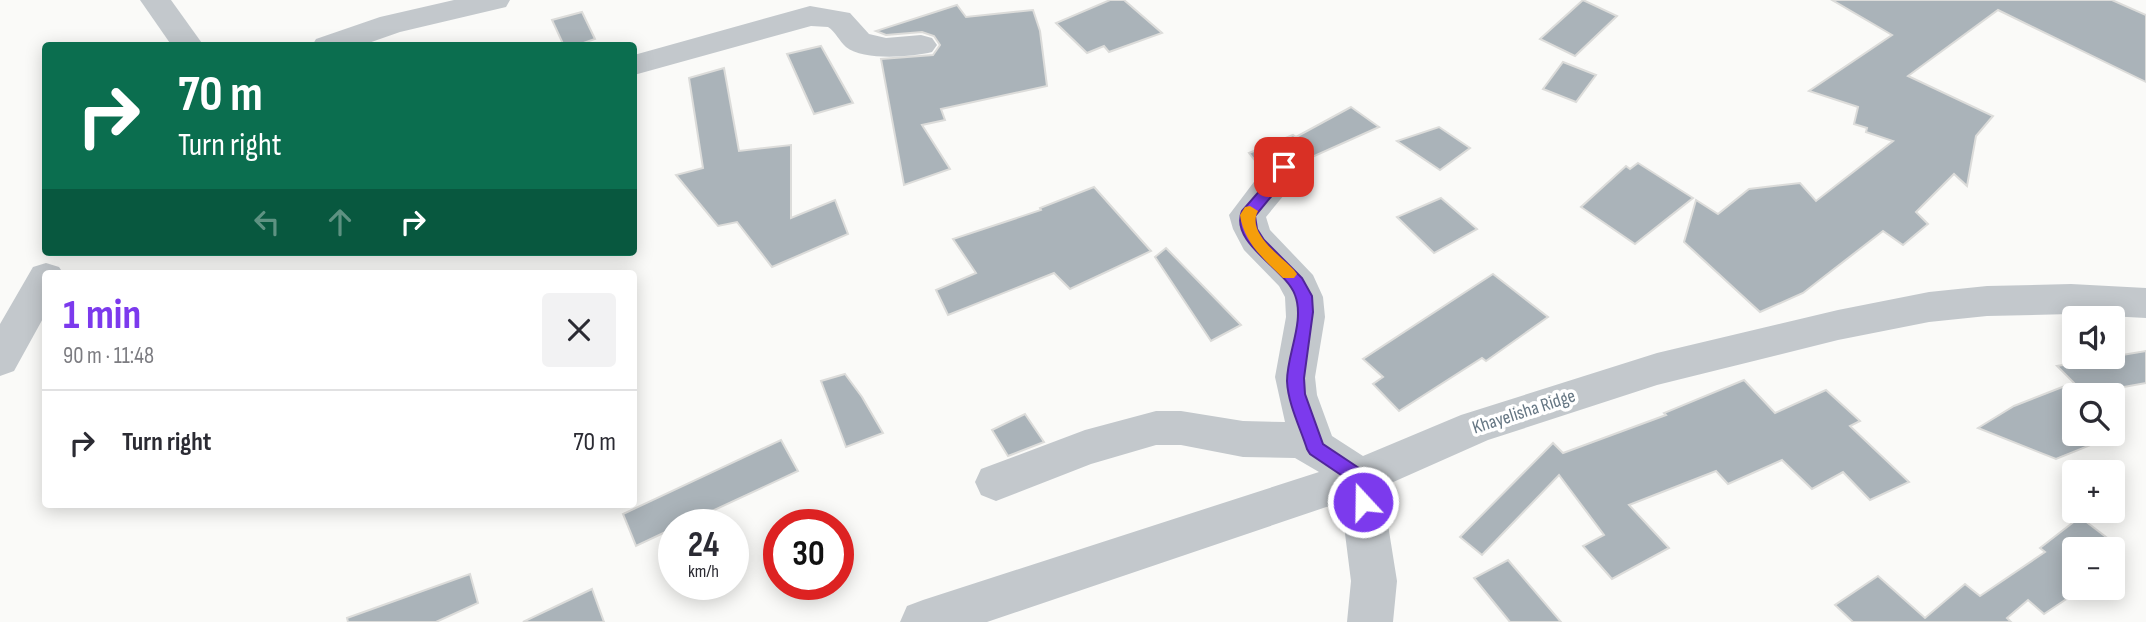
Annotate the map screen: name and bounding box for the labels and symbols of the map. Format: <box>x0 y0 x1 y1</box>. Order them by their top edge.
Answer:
pin <box>1254 137 1314 197</box>
street label: Khayelisha Ridge <box>1470 385 1578 439</box>
position arrow <box>1326 465 1400 539</box>
speed limit sign: 30 <box>763 509 854 600</box>

